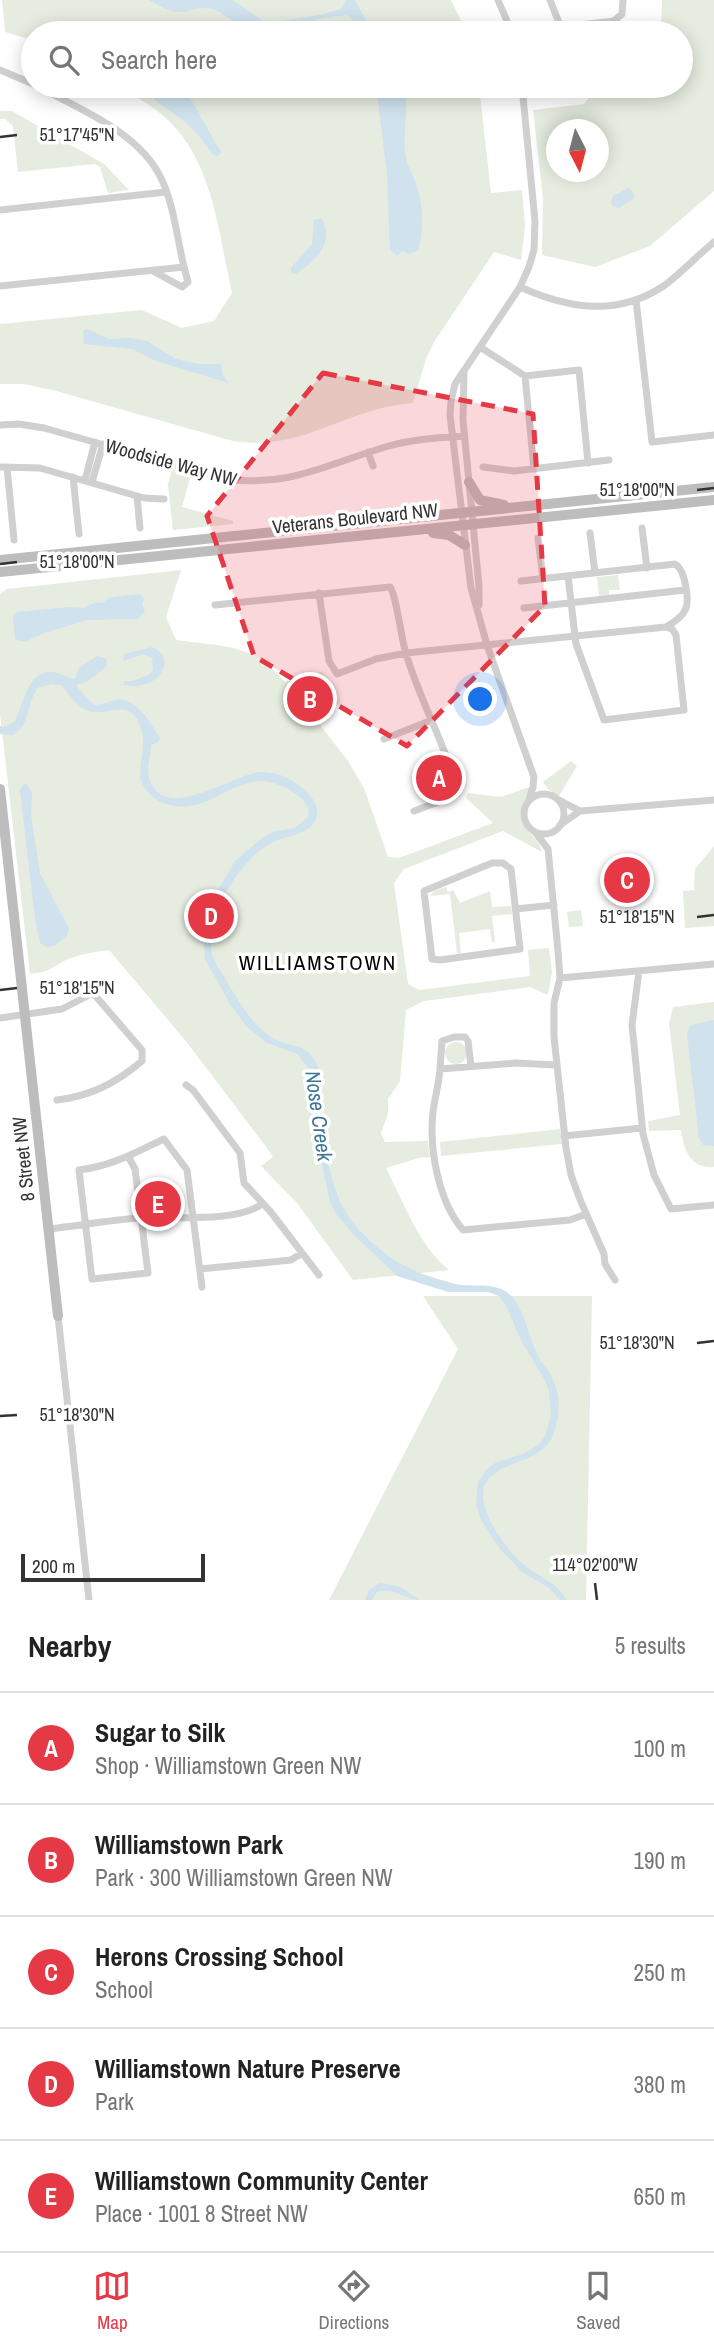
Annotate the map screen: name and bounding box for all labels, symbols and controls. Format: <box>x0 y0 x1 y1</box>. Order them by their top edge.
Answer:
search box <box>21 21 693 98</box>
icon: search <box>45 41 83 79</box>
text: Search here <box>101 42 217 77</box>
north arrow <box>546 119 609 182</box>
text: 51°17'45"N <box>39 122 115 147</box>
street label: Woodside Way NW <box>102 432 240 492</box>
text: 51°18'00"N <box>599 477 675 502</box>
street label: Veterans Boulevard NW <box>271 496 439 540</box>
text: 51°18'00"N <box>39 549 115 574</box>
pin: B <box>287 673 333 725</box>
your location <box>463 682 497 716</box>
pin: A <box>416 752 462 804</box>
pin: C <box>604 854 650 906</box>
pin: D <box>188 890 234 942</box>
text: 51°18'15"N <box>599 904 675 929</box>
district label: WILLIAMSTOWN <box>239 948 397 977</box>
text: 51°18'15"N <box>39 975 115 1000</box>
water label: Nose Creek <box>298 1069 340 1164</box>
street label: 8 Street NW <box>6 1115 40 1203</box>
pin: E <box>135 1178 181 1230</box>
text: 51°18'30"N <box>599 1330 675 1355</box>
text: 51°18'30"N <box>39 1402 115 1427</box>
scale bar <box>21 1551 205 1583</box>
text: 114°02'00"W <box>552 1552 638 1577</box>
text: 200 m <box>32 1553 75 1579</box>
text: Nearby <box>28 1626 111 1666</box>
text: 5 results <box>615 1630 686 1661</box>
text: Sugar to Silk <box>95 1715 225 1750</box>
text: A <box>44 1733 58 1764</box>
text: 100 m <box>634 1733 686 1764</box>
text: Shop · Williamstown Green NW <box>95 1750 361 1781</box>
text: Williamstown Park <box>95 1827 283 1862</box>
text: B <box>44 1845 58 1876</box>
text: 190 m <box>634 1845 686 1876</box>
text: Park · 300 Williamstown Green NW <box>95 1862 393 1893</box>
text: Herons Crossing School <box>95 1939 344 1974</box>
text: C <box>44 1957 58 1988</box>
text: 250 m <box>634 1957 686 1988</box>
text: School <box>95 1974 153 2005</box>
text: Williamstown Nature Preserve <box>95 2051 401 2086</box>
text: D <box>44 2069 58 2100</box>
text: 380 m <box>634 2069 686 2100</box>
text: Park <box>95 2086 134 2117</box>
text: Williamstown Community Center <box>95 2163 428 2198</box>
text: E <box>45 2181 57 2212</box>
text: 650 m <box>634 2181 686 2212</box>
text: Place · 1001 8 Street NW <box>95 2198 308 2229</box>
tab: Map <box>93 2267 131 2335</box>
tab: Directions <box>318 2267 389 2335</box>
tab: Saved <box>576 2267 621 2335</box>

